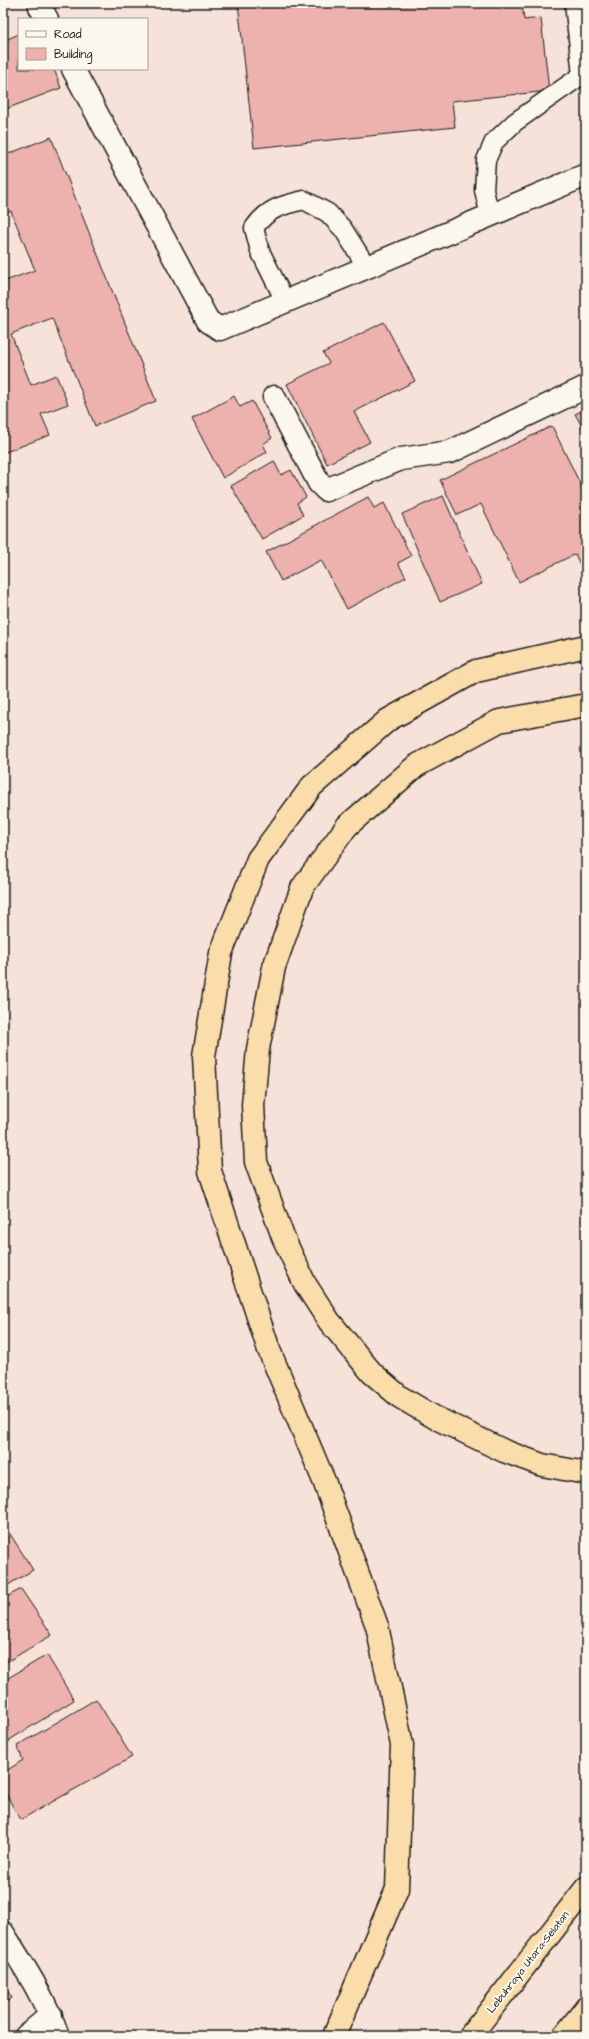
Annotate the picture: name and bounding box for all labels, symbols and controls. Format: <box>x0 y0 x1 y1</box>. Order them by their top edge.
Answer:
legend <box>18 18 148 70</box>
text: Road <box>54 26 82 43</box>
text: Building <box>54 46 92 64</box>
street label: Lebuhraya Utara–Selatan <box>483 1907 574 2017</box>

